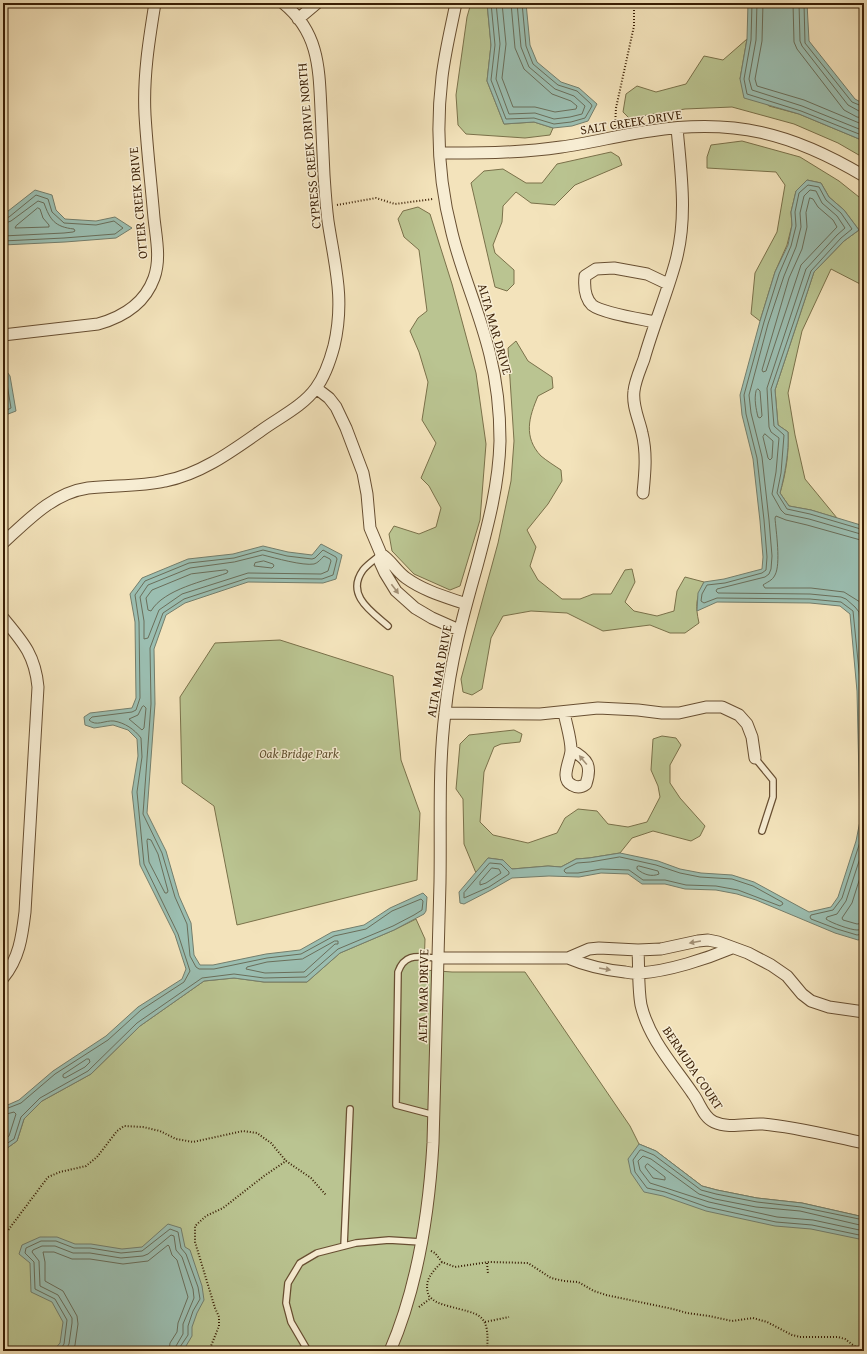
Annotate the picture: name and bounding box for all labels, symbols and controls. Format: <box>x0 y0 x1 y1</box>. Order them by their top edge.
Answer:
street label: CYPRESS CREEK DRIVE NORTH <box>292 62 326 230</box>
street label: SALT CREEK DRIVE <box>579 105 684 139</box>
street label: OTTER CREEK DRIVE <box>124 146 152 260</box>
street label: ALTA MAR DRIVE <box>473 281 517 377</box>
one-way arrow <box>391 583 399 594</box>
street label: ALTA MAR DRIVE <box>421 623 457 719</box>
park label: Oak Bridge Park <box>259 744 339 763</box>
one-way arrow <box>579 754 588 765</box>
one-way arrow <box>689 939 701 945</box>
street label: ALTA MAR DRIVE <box>413 948 433 1043</box>
one-way arrow <box>599 967 611 973</box>
street label: BERMUDA COURT <box>658 1022 728 1114</box>

